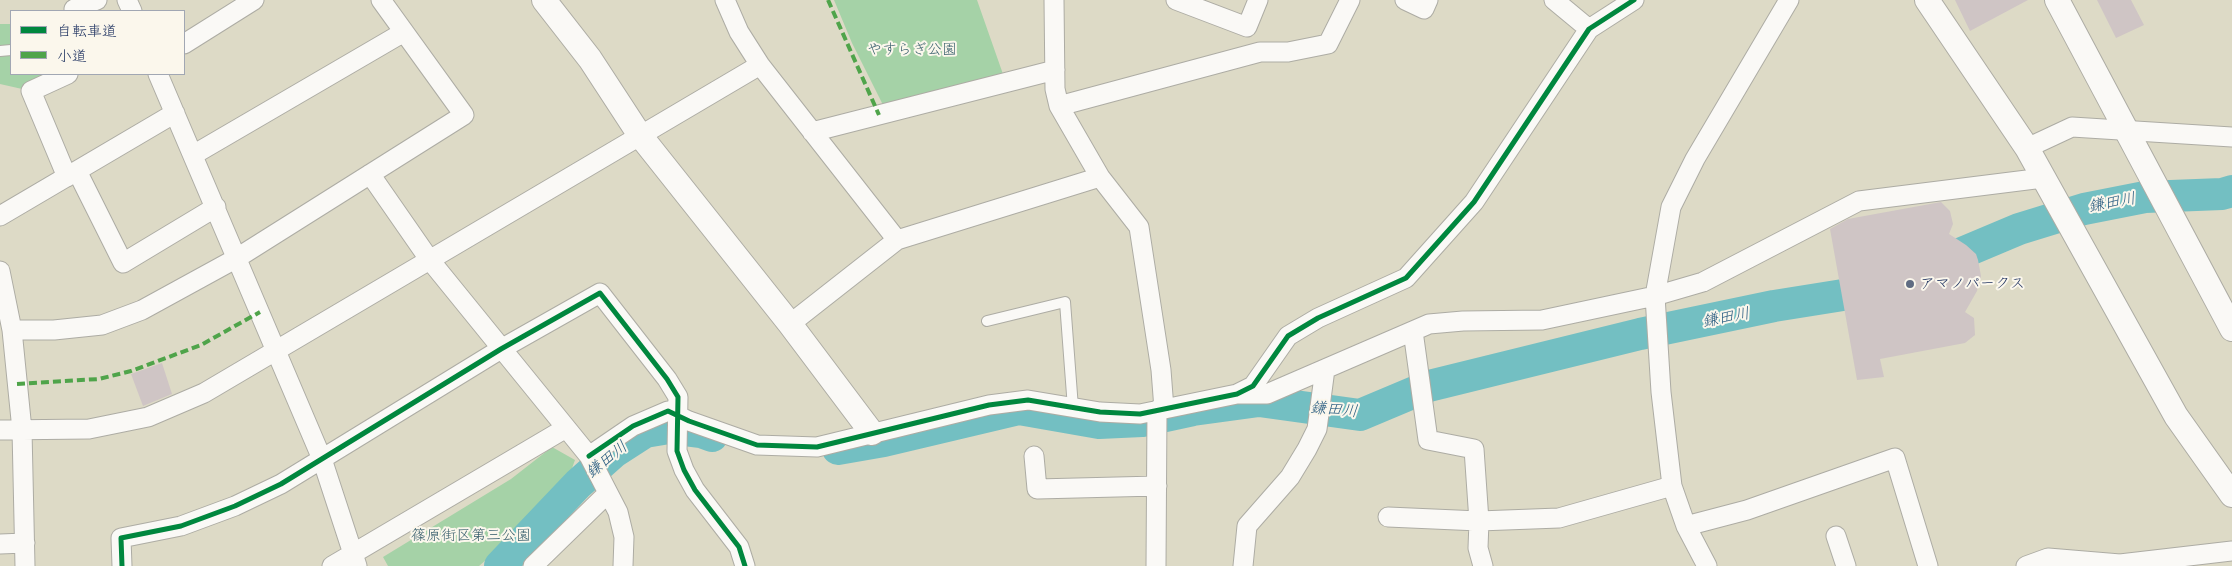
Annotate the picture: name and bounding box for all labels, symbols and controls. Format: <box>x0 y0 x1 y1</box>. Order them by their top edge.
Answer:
legend <box>10 10 185 75</box>
text: 自転車道 <box>57 20 117 41</box>
park label: やすらぎ公園 <box>867 41 957 59</box>
text: 小道 <box>57 45 87 66</box>
water label: 鎌田川 <box>2087 189 2137 217</box>
place label: アマノパークス <box>1920 275 2025 293</box>
marker: アマノパークス <box>1904 278 1916 290</box>
water label: 鎌田川 <box>1701 304 1751 332</box>
water label: 鎌田川 <box>1309 398 1359 422</box>
water label: 鎌田川 <box>582 437 632 483</box>
park label: 篠原街区第三公園 <box>411 527 531 545</box>

